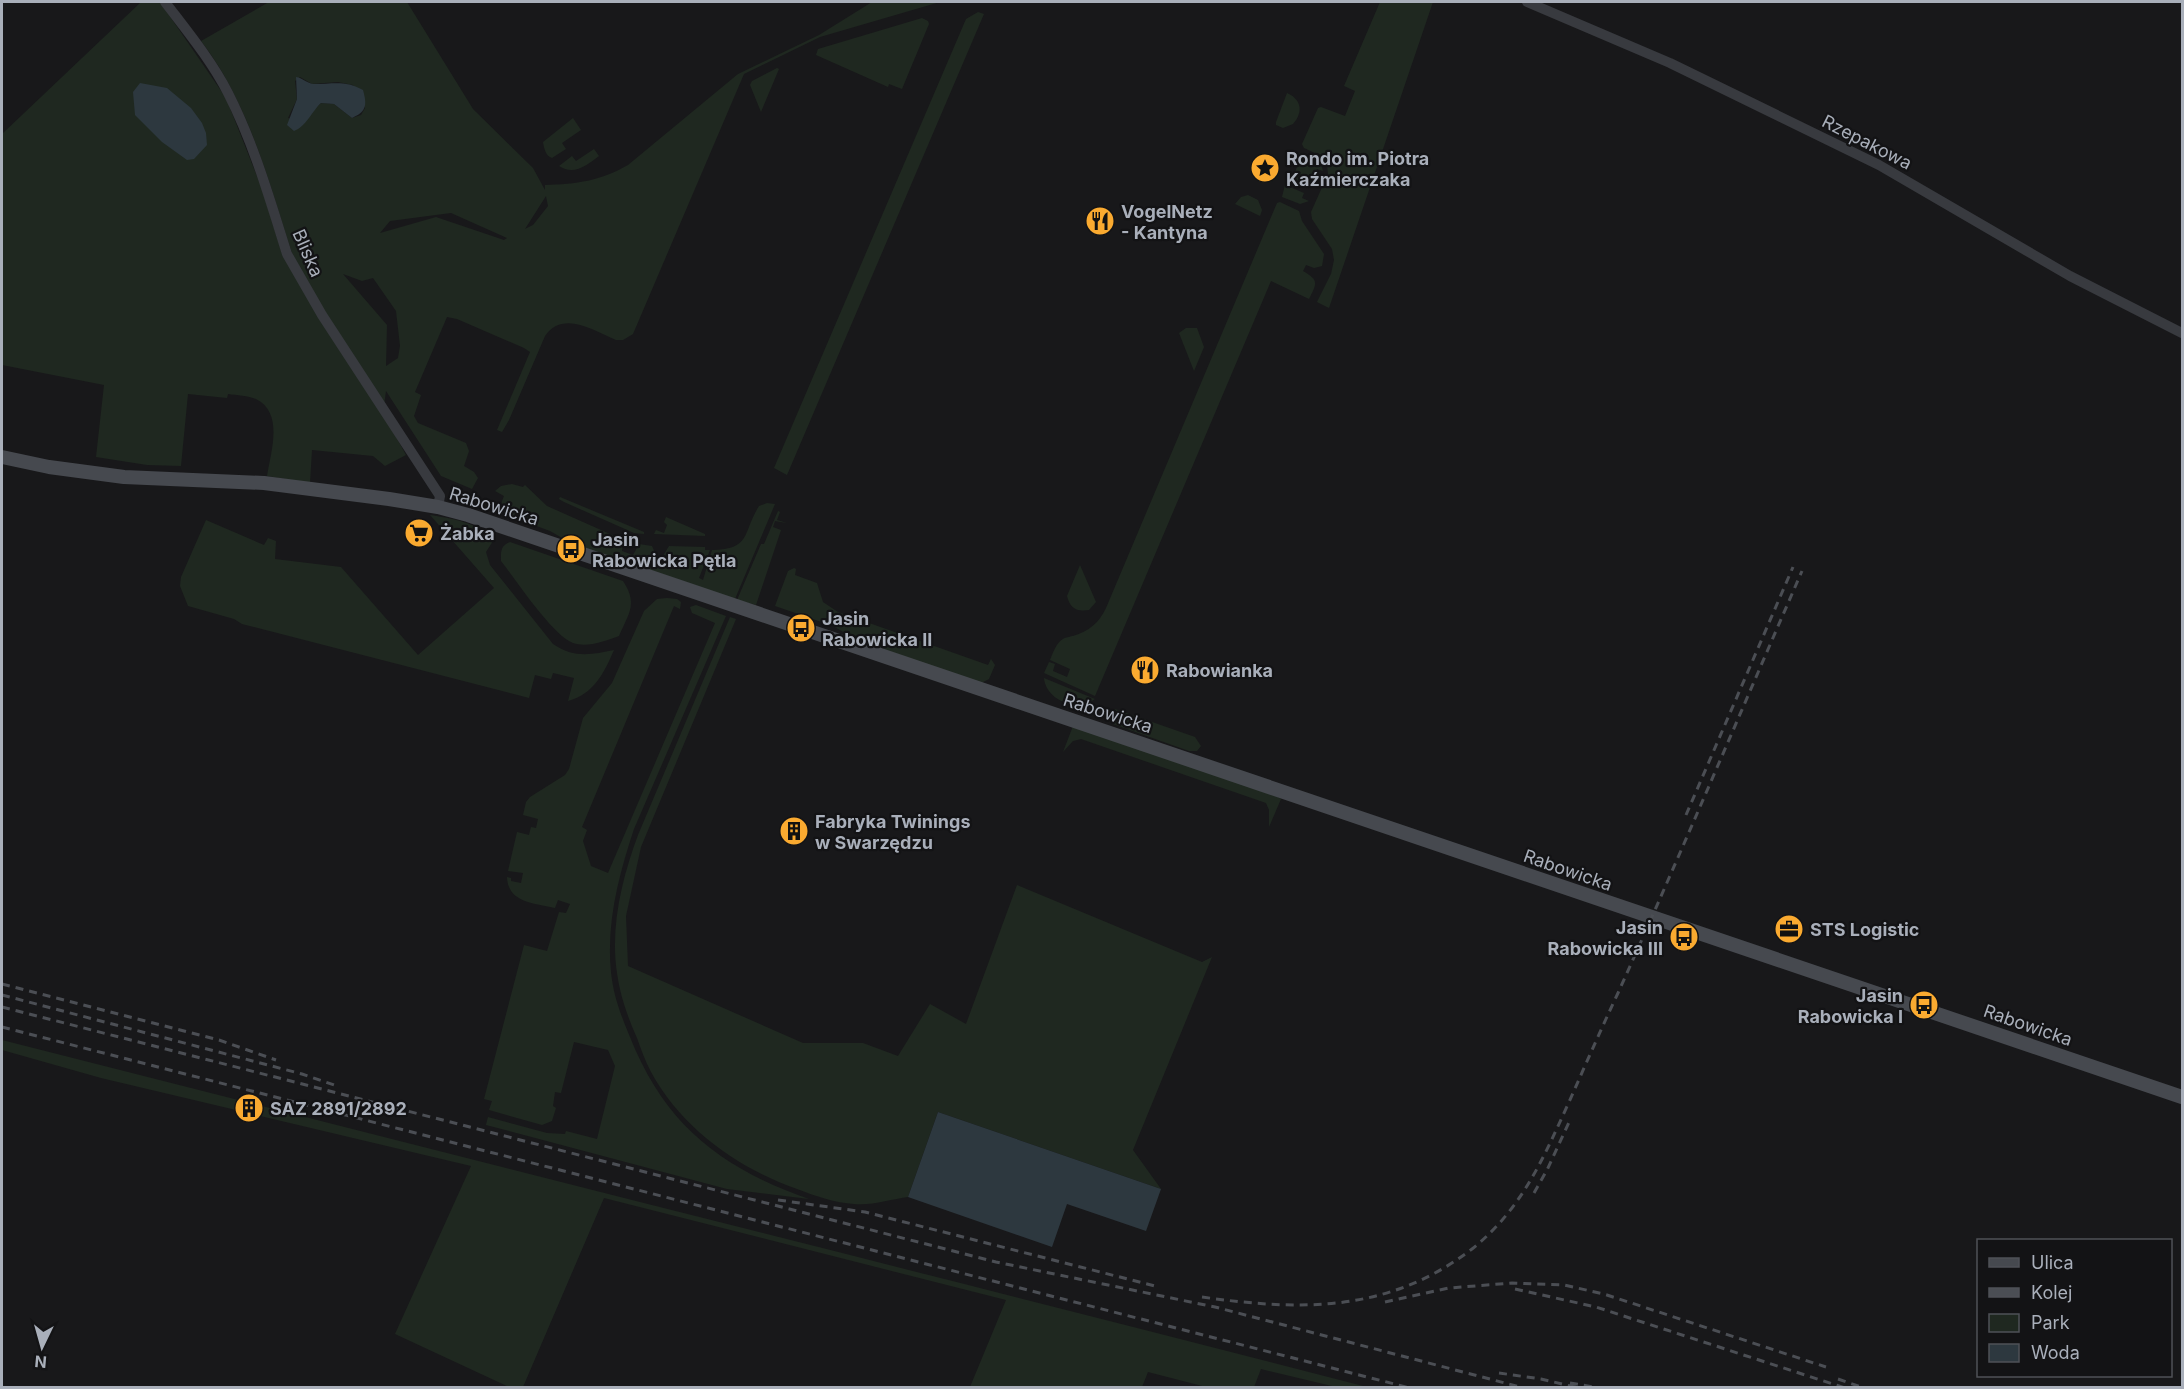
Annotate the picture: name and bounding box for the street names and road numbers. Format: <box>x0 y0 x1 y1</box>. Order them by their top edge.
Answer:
street label: Rzepakowa <box>1819 110 1915 174</box>
street label: Bliska <box>288 226 328 280</box>
street label: Rabowicka <box>447 482 541 530</box>
street label: Rabowicka <box>1061 689 1155 737</box>
street label: Rabowicka <box>1521 845 1615 895</box>
street label: Rabowicka <box>1981 1000 2075 1050</box>

